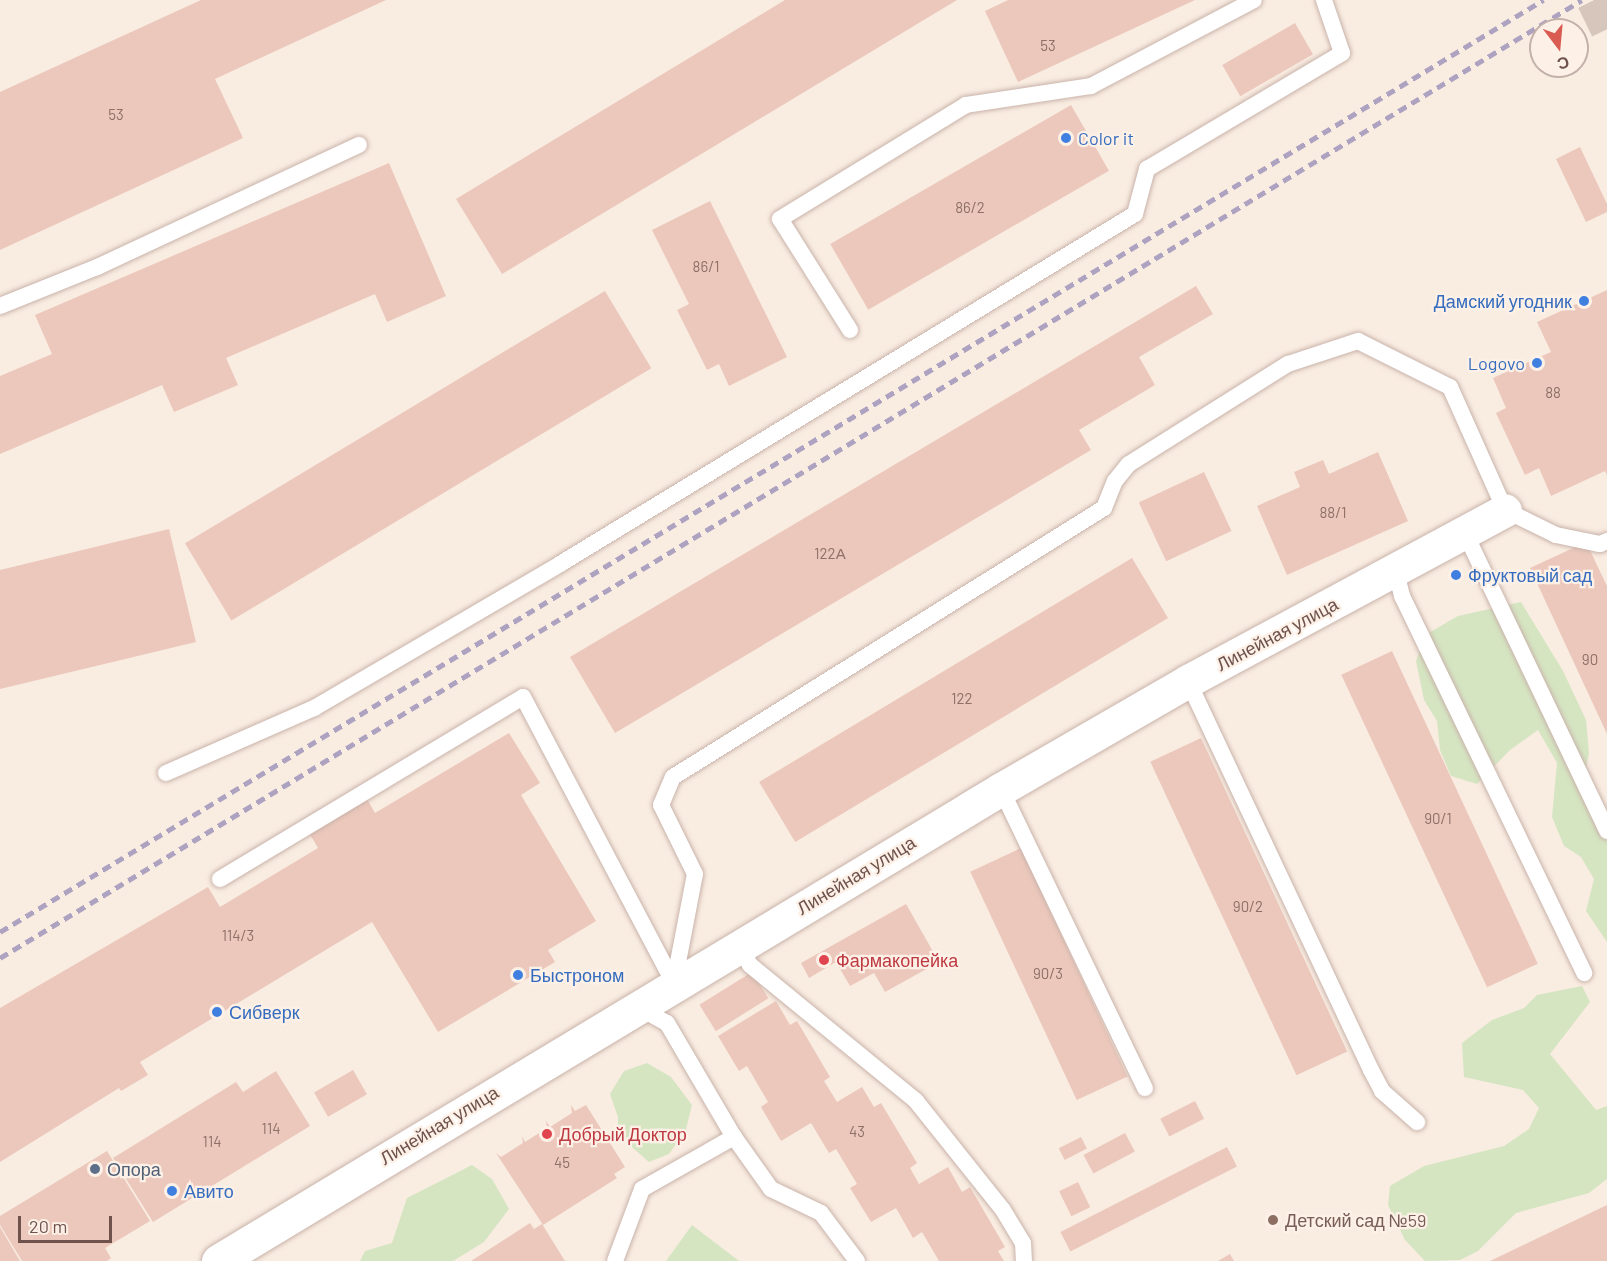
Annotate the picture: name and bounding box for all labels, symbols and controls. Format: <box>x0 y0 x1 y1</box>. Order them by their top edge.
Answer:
north arrow <box>1529 18 1589 78</box>
house number: 53 <box>1040 37 1056 55</box>
text: С <box>1555 53 1572 75</box>
house number: 53 <box>108 106 124 124</box>
place label: Color it <box>1078 127 1134 149</box>
marker: Color it <box>1059 131 1073 145</box>
house number: 86/2 <box>955 199 985 217</box>
house number: 86/1 <box>693 258 719 276</box>
place label: Дамский угодник <box>1434 290 1572 312</box>
marker: Дамский угодник <box>1577 294 1591 308</box>
place label: Logovo <box>1468 352 1525 374</box>
marker: Logovo <box>1530 356 1544 370</box>
house number: 88 <box>1545 384 1561 402</box>
house number: 88/1 <box>1320 504 1346 522</box>
house number: 122А <box>814 545 846 563</box>
place label: Фруктовый сад <box>1468 564 1592 586</box>
marker: Фруктовый сад <box>1449 568 1463 582</box>
street label: Линейная улица <box>1212 593 1342 675</box>
house number: 90 <box>1582 651 1598 669</box>
house number: 122 <box>951 690 973 708</box>
house number: 90/1 <box>1424 810 1452 828</box>
street label: Линейная улица <box>793 831 919 919</box>
house number: 90/2 <box>1233 898 1263 916</box>
house number: 114/3 <box>222 927 254 945</box>
place label: Фармакопейка <box>836 949 958 971</box>
marker: Фармакопейка <box>817 953 831 967</box>
place label: Быстроном <box>530 964 624 986</box>
house number: 90/3 <box>1033 965 1063 983</box>
marker: Быстроном <box>511 968 525 982</box>
place label: Сибверк <box>229 1001 300 1023</box>
marker: Сибверк <box>210 1005 224 1019</box>
street label: Линейная улица <box>376 1081 502 1169</box>
house number: 114 <box>262 1120 280 1138</box>
place label: Добрый Доктор <box>559 1123 687 1145</box>
house number: 43 <box>849 1123 865 1141</box>
marker: Добрый Доктор <box>540 1127 554 1141</box>
house number: 114 <box>203 1133 221 1151</box>
house number: 45 <box>554 1154 570 1172</box>
place label: Опора <box>107 1158 161 1180</box>
marker: Опора <box>88 1162 102 1176</box>
place label: Авито <box>184 1180 234 1202</box>
marker: Авито <box>165 1184 179 1198</box>
scale bar <box>21 1204 116 1242</box>
place label: Детский сад №59 <box>1285 1209 1426 1231</box>
marker: Детский сад №59 <box>1266 1213 1280 1227</box>
text: 20 m <box>29 1215 67 1237</box>

